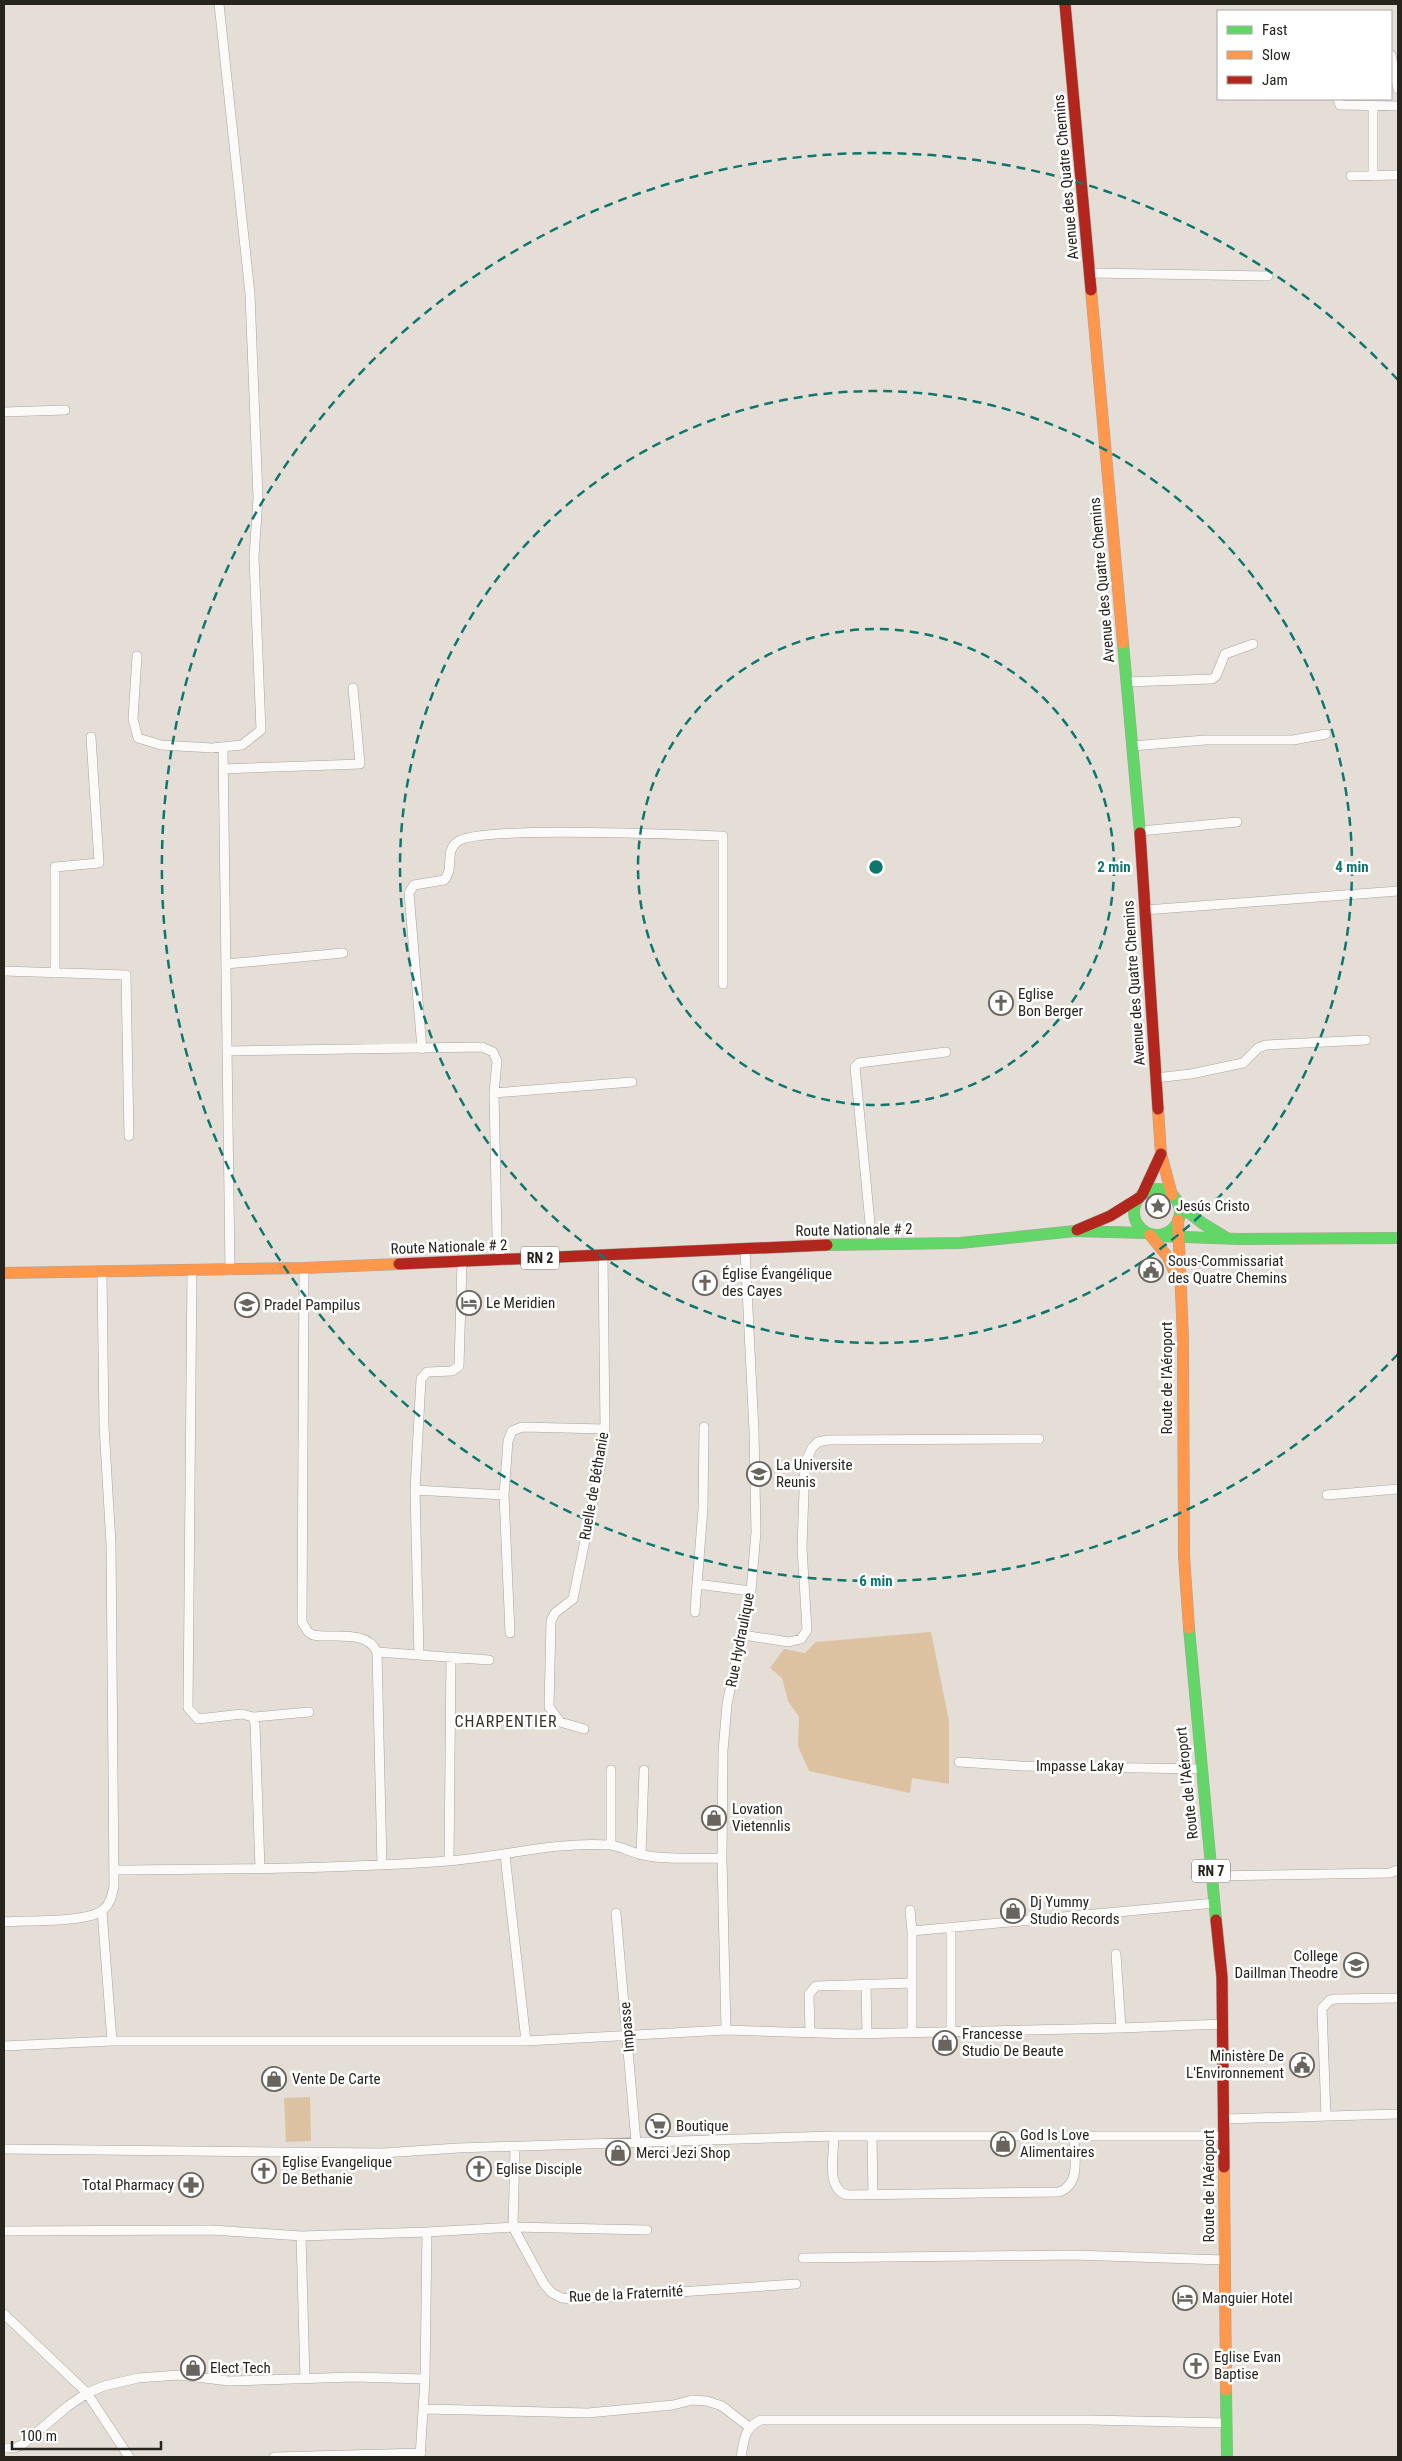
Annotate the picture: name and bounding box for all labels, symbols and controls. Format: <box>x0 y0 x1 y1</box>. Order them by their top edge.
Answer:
legend <box>1217 10 1392 100</box>
text: Fast <box>1262 21 1287 39</box>
text: Slow <box>1262 46 1291 64</box>
text: Jam <box>1262 71 1288 89</box>
street label: Avenue des Quatre Chemins <box>1050 93 1082 260</box>
street label: Avenue des Quatre Chemins <box>1086 496 1118 663</box>
centre of rings <box>867 858 885 876</box>
text: 2 min <box>1097 858 1131 876</box>
text: 4 min <box>1335 858 1369 876</box>
street label: Avenue des Quatre Chemins <box>1119 900 1149 1066</box>
place label: Eglise Bon Berger <box>1018 985 1084 1020</box>
church icon: Eglise Bon Berger <box>988 990 1014 1016</box>
place icon: Jesús Cristo <box>1145 1193 1171 1219</box>
place label: Jesús Cristo <box>1176 1197 1250 1215</box>
street label: Route Nationale # 2 <box>795 1220 913 1240</box>
street label: Route Nationale # 2 <box>390 1236 508 1258</box>
road number: RN 2 <box>521 1246 559 1270</box>
place label: Sous-Commissariat des Quatre Chemins <box>1168 1252 1287 1287</box>
public building icon: Sous-Commissariat des Quatre Chemins <box>1138 1257 1164 1283</box>
place label: Église Évangélique des Cayes <box>722 1265 832 1300</box>
church icon: Église Évangélique des Cayes <box>692 1270 718 1296</box>
hotel icon: Le Meridien <box>456 1290 482 1316</box>
school or university icon: Pradel Pampilus <box>234 1292 260 1318</box>
place label: Le Meridien <box>486 1294 555 1312</box>
place label: Pradel Pampilus <box>264 1296 360 1314</box>
street label: Route de l’Aéroport <box>1158 1322 1176 1435</box>
street label: Ruelle de Béthanie <box>576 1431 612 1541</box>
place label: La Universite Reunis <box>776 1456 853 1491</box>
school or university icon: La Universite Reunis <box>746 1461 772 1487</box>
text: 6 min <box>859 1572 893 1590</box>
street label: Rue Hydraulique <box>722 1591 758 1689</box>
district label: CHARPENTIER <box>454 1712 558 1731</box>
street label: Route de l’Aéroport <box>1172 1726 1202 1840</box>
street label: Impasse Lakay <box>1036 1757 1124 1775</box>
place label: Lovation Vietennlis <box>732 1800 791 1835</box>
shop icon: Lovation Vietennlis <box>701 1805 727 1831</box>
road number: RN 7 <box>1192 1860 1230 1882</box>
place label: Dj Yummy Studio Records <box>1030 1893 1120 1928</box>
shop icon: Dj Yummy Studio Records <box>1000 1898 1026 1924</box>
place label: College Daillman Theodre <box>1235 1947 1338 1982</box>
school or university icon: College Daillman Theodre <box>1343 1952 1369 1978</box>
street label: Impasse <box>616 2001 638 2053</box>
place label: Francesse Studio De Beaute <box>962 2025 1063 2060</box>
shop icon: Francesse Studio De Beaute <box>932 2030 958 2056</box>
place label: Ministère De L'Environnement <box>1186 2047 1284 2082</box>
public building icon: Ministère De L'Environnement <box>1289 2052 1315 2078</box>
shop icon: Vente De Carte <box>261 2066 287 2092</box>
place label: Vente De Carte <box>292 2070 380 2088</box>
supermarket icon: Boutique <box>645 2113 671 2139</box>
place label: Boutique <box>676 2117 729 2135</box>
place label: God Is Love Alimentaires <box>1020 2126 1095 2161</box>
street label: Route de l’Aéroport <box>1200 2130 1218 2243</box>
shop icon: God Is Love Alimentaires <box>990 2131 1016 2157</box>
shop icon: Merci Jezi Shop <box>605 2140 631 2166</box>
place label: Merci Jezi Shop <box>636 2144 730 2162</box>
place label: Eglise Evangelique De Bethanie <box>282 2153 392 2188</box>
church icon: Eglise Disciple <box>466 2156 492 2182</box>
church icon: Eglise Evangelique De Bethanie <box>251 2158 277 2184</box>
place label: Eglise Disciple <box>496 2160 582 2178</box>
pharmacy icon: Total Pharmacy <box>178 2172 204 2198</box>
place label: Total Pharmacy <box>82 2176 174 2194</box>
street label: Rue de la Fraternité <box>568 2282 684 2306</box>
hotel icon: Manguier Hotel <box>1172 2285 1198 2311</box>
place label: Manguier Hotel <box>1202 2289 1293 2307</box>
place label: Eglise Evan Baptise <box>1214 2348 1281 2383</box>
church icon: Eglise Evan Baptise <box>1183 2353 1209 2379</box>
shop icon: Elect Tech <box>180 2355 206 2381</box>
place label: Elect Tech <box>210 2359 271 2377</box>
scale bar <box>12 2418 161 2450</box>
text: 100 m <box>20 2427 57 2445</box>

